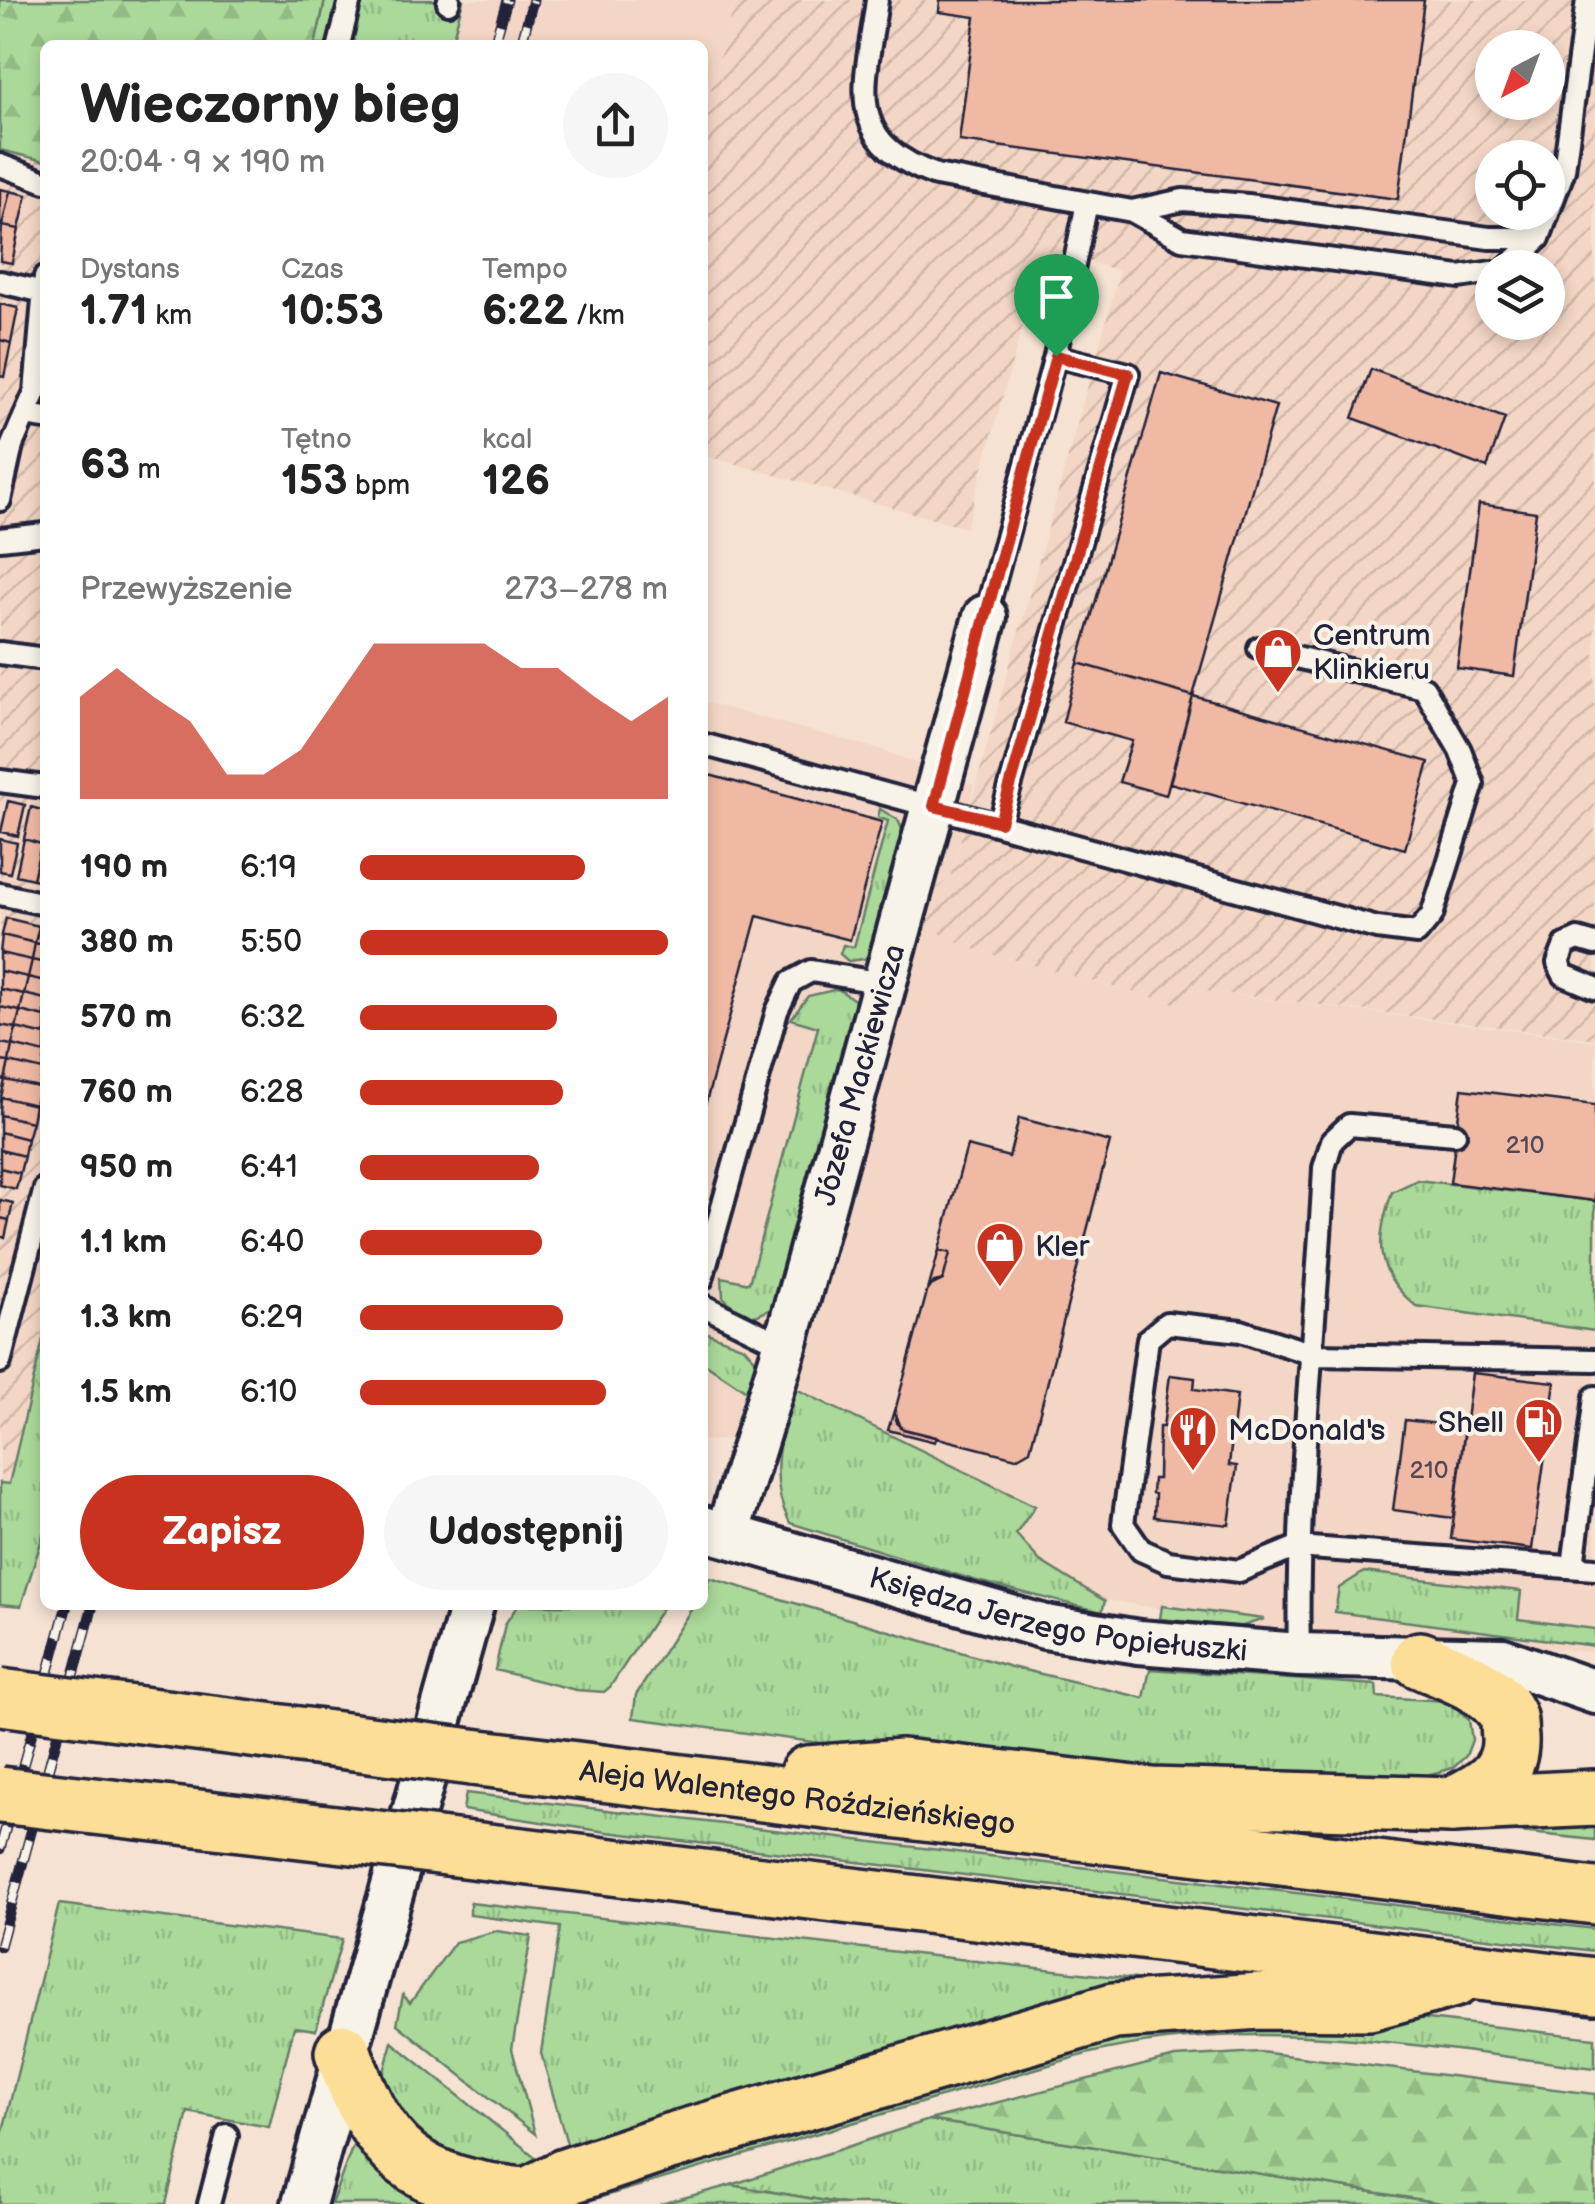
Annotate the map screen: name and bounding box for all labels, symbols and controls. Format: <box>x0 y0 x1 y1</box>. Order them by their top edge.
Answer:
north arrow <box>1475 30 1565 120</box>
map controls <box>1475 30 1565 340</box>
text: Wieczorny bieg <box>80 72 461 139</box>
button: share <box>563 73 668 178</box>
button: locate <box>1475 140 1565 230</box>
text: 20:04 · 9 × 190 m <box>80 143 325 182</box>
button: layers <box>1475 250 1565 340</box>
text: Dystans <box>80 253 180 286</box>
text: Czas <box>281 253 344 286</box>
text: Tempo <box>482 253 568 286</box>
pin <box>1014 254 1099 357</box>
icon: arrive <box>1029 269 1084 324</box>
text: 1.71 <box>80 286 148 337</box>
text: 10:53 <box>281 286 384 337</box>
text: 6:22 <box>482 286 568 337</box>
text: km <box>148 299 192 332</box>
text: /km <box>568 299 625 332</box>
text: Tętno <box>281 423 352 456</box>
text: kcal <box>482 423 532 456</box>
text: 63 <box>80 440 130 491</box>
text: m <box>130 453 161 486</box>
text: 153 <box>281 456 347 507</box>
text: 126 <box>482 456 550 507</box>
text: bpm <box>347 469 410 502</box>
text: Przewyższenie <box>80 570 292 609</box>
text: 273–278 m <box>504 570 668 609</box>
place label: Centrum Klinkieru <box>1313 618 1431 688</box>
shop icon: Centrum Klinkieru <box>1252 626 1304 694</box>
text: 190 m <box>80 848 168 887</box>
text: 6:19 <box>240 848 297 887</box>
text: 380 m <box>80 923 174 962</box>
text: 5:50 <box>240 923 302 962</box>
street label: Józefa Mackiewicza <box>807 940 913 1210</box>
text: 570 m <box>80 998 172 1037</box>
text: 6:32 <box>240 998 305 1037</box>
text: 760 m <box>80 1073 173 1112</box>
text: 6:28 <box>240 1073 304 1112</box>
house number: 210 <box>1506 1130 1544 1161</box>
text: 950 m <box>80 1148 173 1187</box>
text: 6:41 <box>240 1148 298 1187</box>
shop icon: Kler <box>974 1220 1026 1288</box>
text: 1.1 km <box>80 1223 167 1262</box>
text: 6:40 <box>240 1223 304 1262</box>
place label: Kler <box>1035 1229 1091 1265</box>
text: 1.3 km <box>80 1298 172 1337</box>
text: 6:29 <box>240 1298 303 1337</box>
text: 1.5 km <box>80 1373 172 1412</box>
text: 6:10 <box>240 1373 297 1412</box>
fuel station icon: Shell <box>1513 1396 1565 1464</box>
restaurant icon: McDonald's <box>1167 1404 1219 1472</box>
place label: Shell <box>1438 1405 1504 1441</box>
place label: McDonald's <box>1228 1413 1386 1449</box>
house number: 210 <box>1410 1455 1448 1486</box>
button: Zapisz <box>80 1475 364 1590</box>
button: Udostępnij <box>384 1475 668 1590</box>
street label: Księdza Jerzego Popiełuszki <box>865 1560 1249 1670</box>
street label: Aleja Walentego Roździeńskiego <box>577 1753 1017 1843</box>

